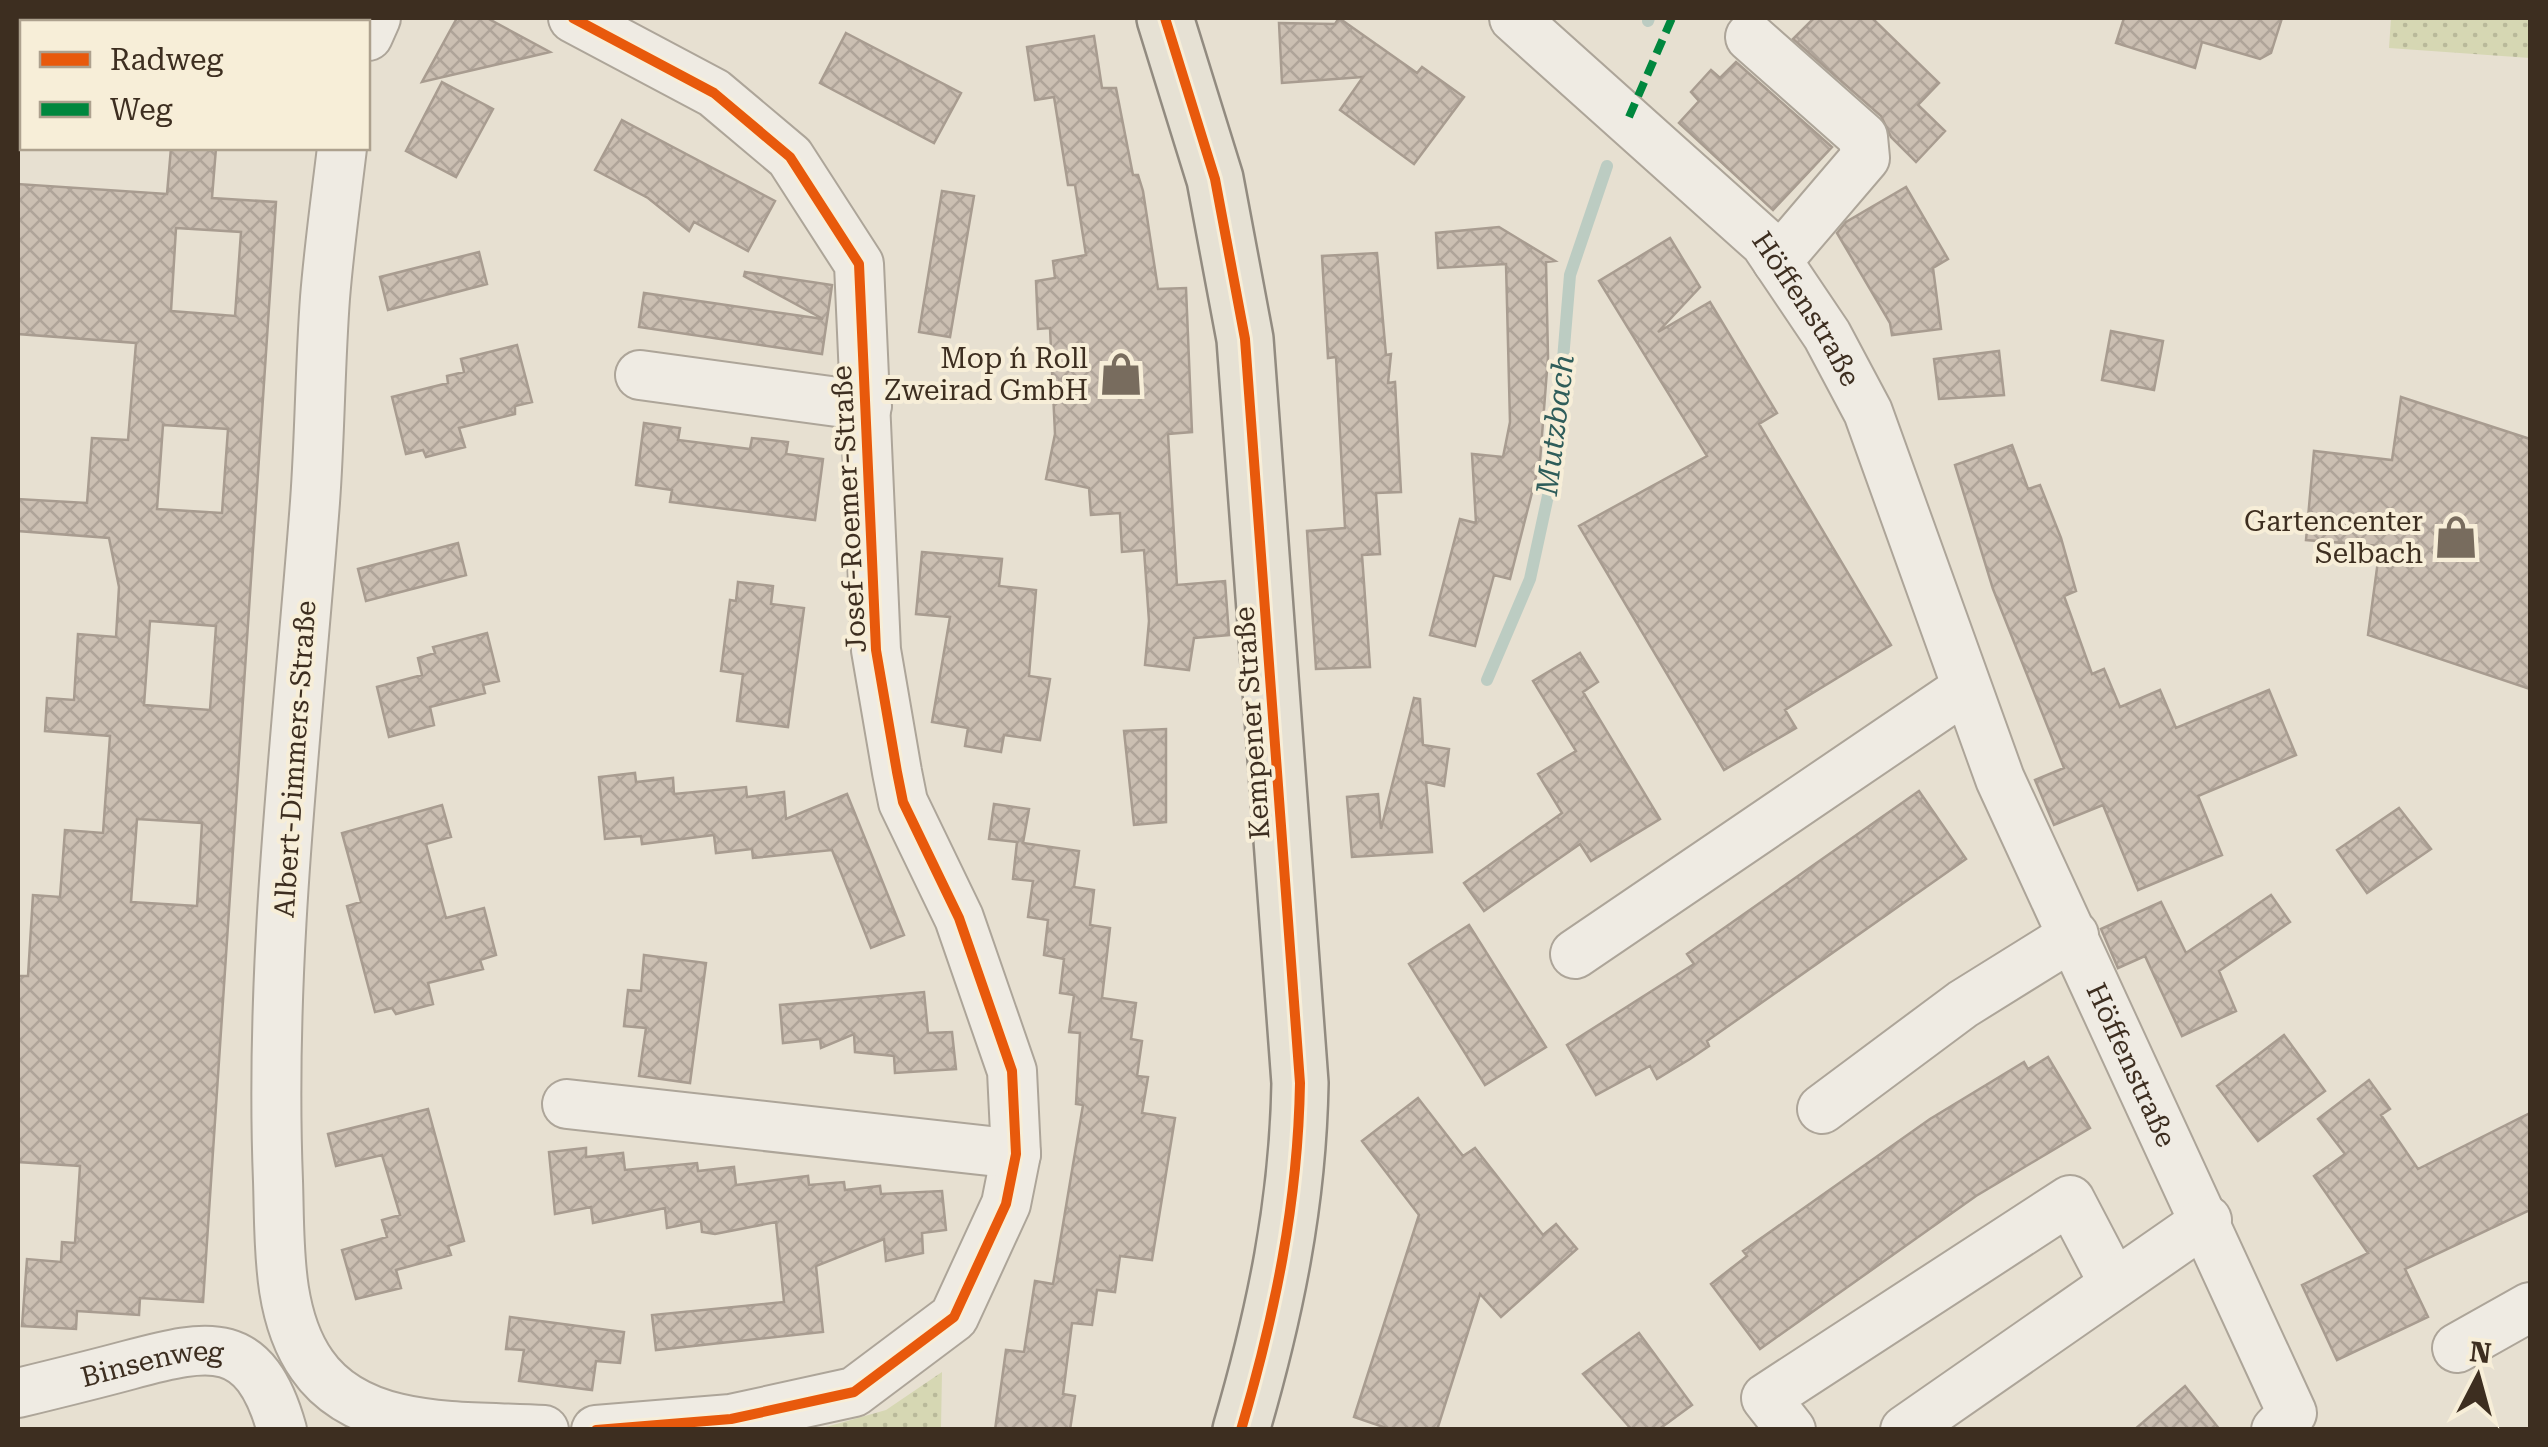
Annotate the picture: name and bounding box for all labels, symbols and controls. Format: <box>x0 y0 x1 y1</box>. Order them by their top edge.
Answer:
legend <box>20 20 370 150</box>
text: Radweg <box>110 42 223 77</box>
text: Weg <box>110 92 173 127</box>
street label: Höffenstraße <box>1745 225 1868 392</box>
place label: Mop ´n Roll Zweirad GmbH <box>884 342 1088 407</box>
shop icon: Mop ´n Roll Zweirad GmbH <box>1097 350 1145 398</box>
water label: Mutzbach <box>1529 353 1581 498</box>
street label: Josef-Roemer-Straße <box>825 364 873 654</box>
place label: Gartencenter Selbach <box>2244 505 2423 570</box>
shop icon: Gartencenter Selbach <box>2432 513 2480 561</box>
street label: Albert-Dimmers-Straße <box>267 599 323 919</box>
street label: Kempener Straße <box>1227 605 1277 841</box>
street label: Höffenstraße <box>2080 978 2184 1152</box>
north arrow <box>2428 1327 2528 1427</box>
street label: Binsenweg <box>77 1334 226 1393</box>
text: N <box>2468 1335 2493 1370</box>

